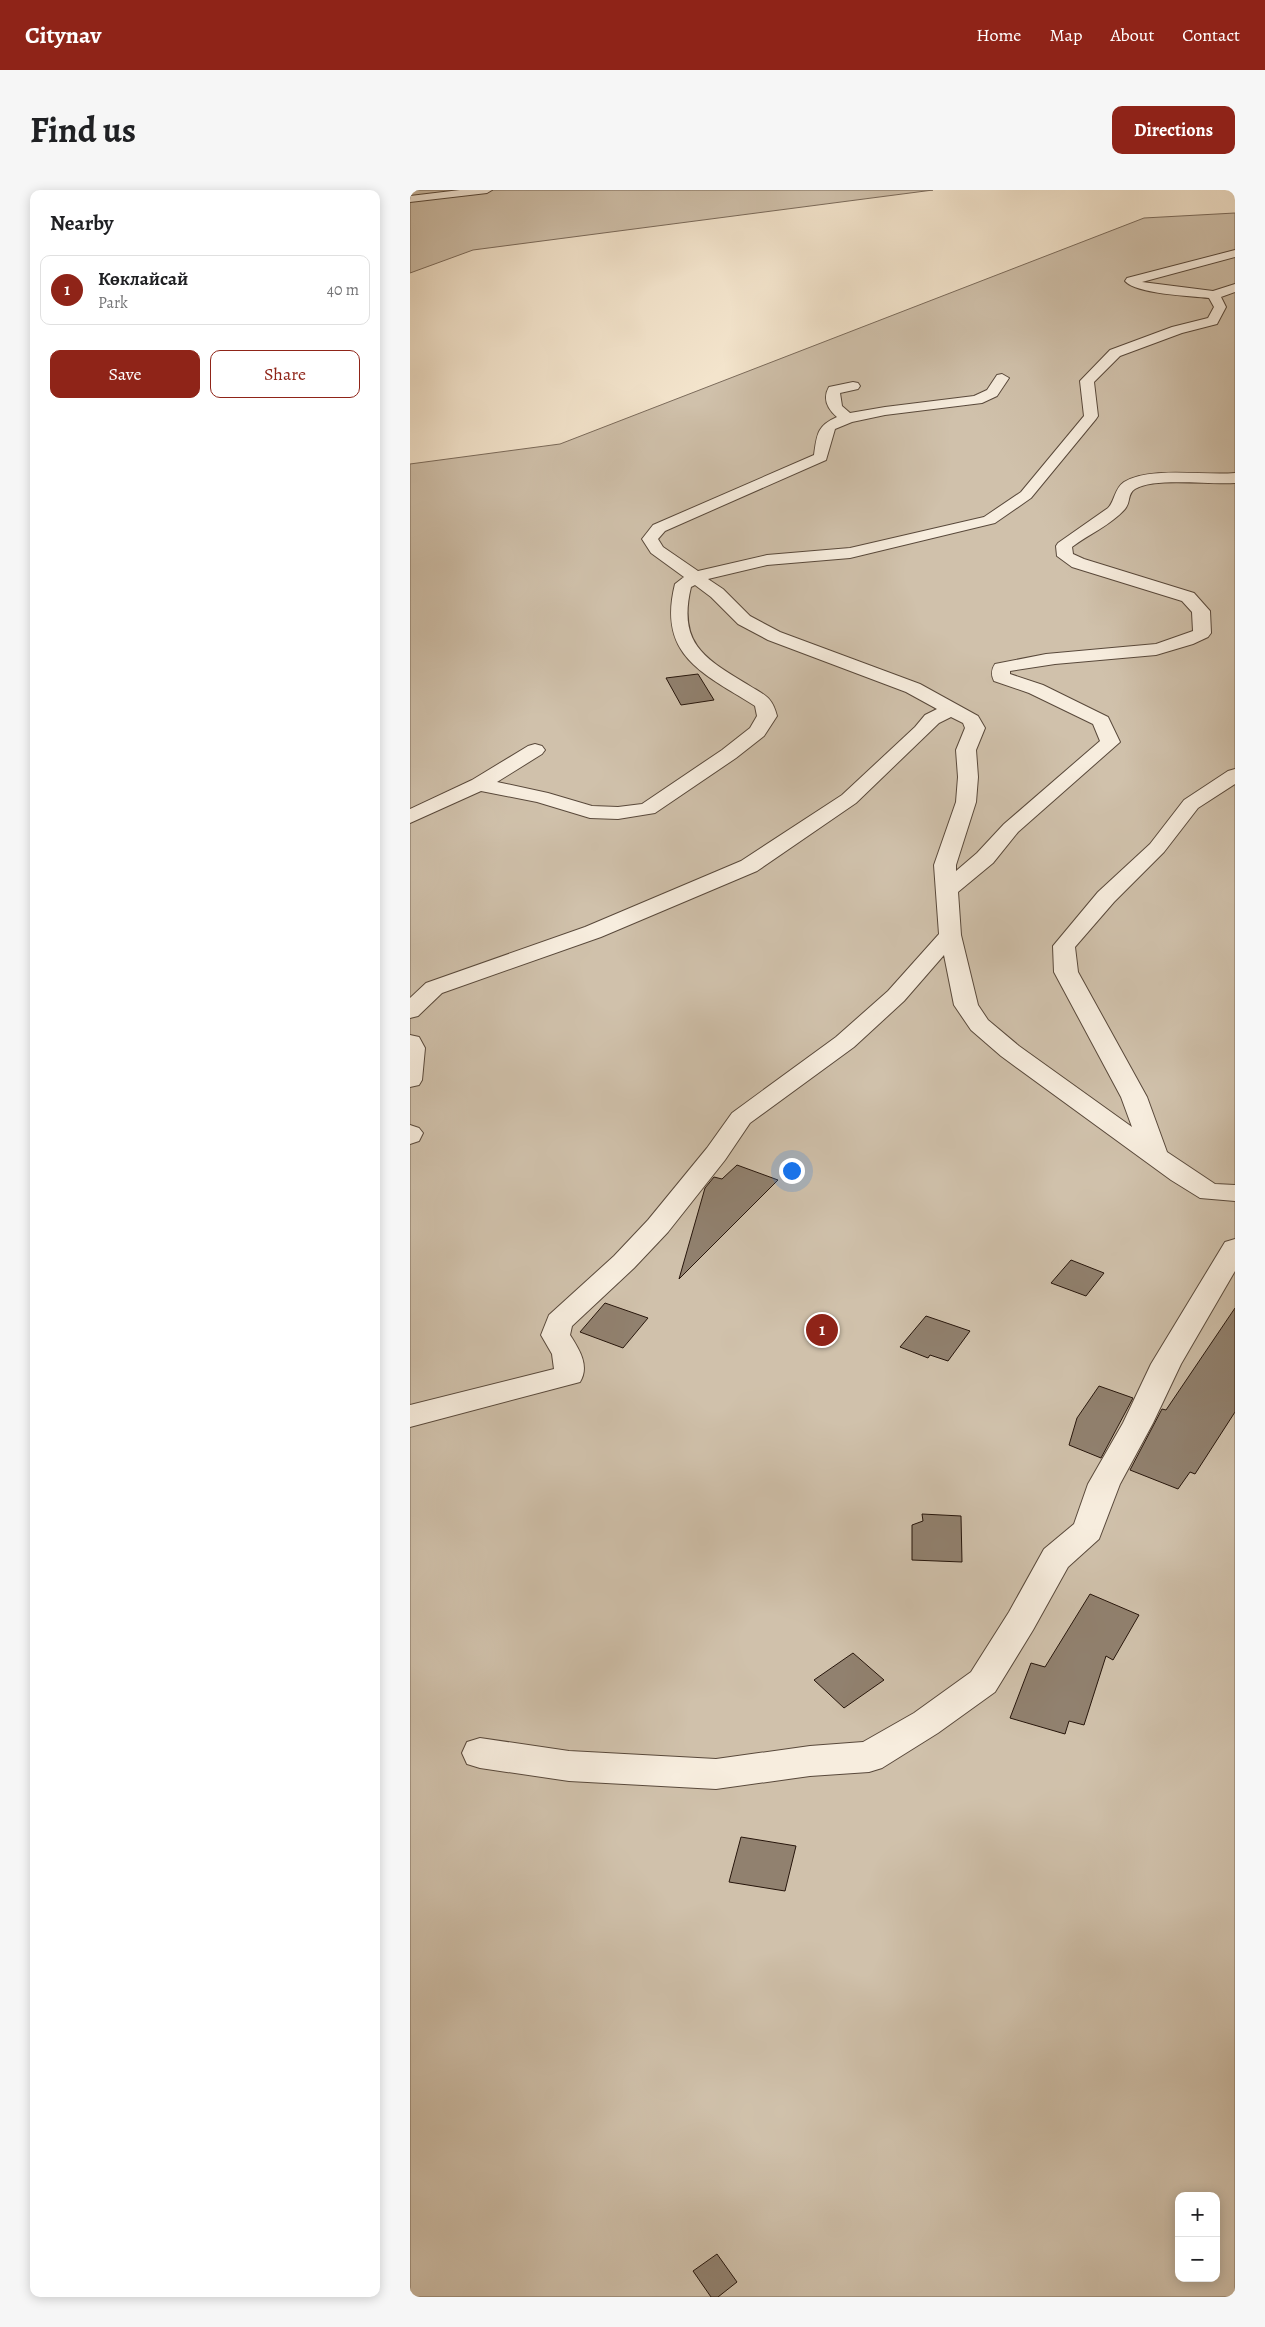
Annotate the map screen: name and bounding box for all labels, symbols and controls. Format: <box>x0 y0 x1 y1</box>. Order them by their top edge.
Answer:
text: Citynav <box>25 19 101 51</box>
text: Home <box>976 23 1021 47</box>
text: Map <box>1049 23 1082 47</box>
text: About <box>1110 23 1154 47</box>
text: Contact <box>1182 23 1240 47</box>
text: Find us <box>30 106 136 154</box>
button: Directions <box>1112 106 1235 154</box>
text: Nearby <box>50 209 113 237</box>
text: Көклайсай <box>98 266 188 292</box>
text: 1 <box>64 279 70 301</box>
text: 40 m <box>327 279 359 301</box>
text: Park <box>98 292 128 314</box>
button: Save <box>50 350 200 398</box>
button: Share <box>210 350 360 398</box>
your location <box>779 1158 805 1184</box>
pin: 1 <box>806 1311 838 1349</box>
map controls <box>1175 2192 1220 2282</box>
button: + <box>1175 2192 1220 2237</box>
button: − <box>1175 2237 1220 2282</box>

